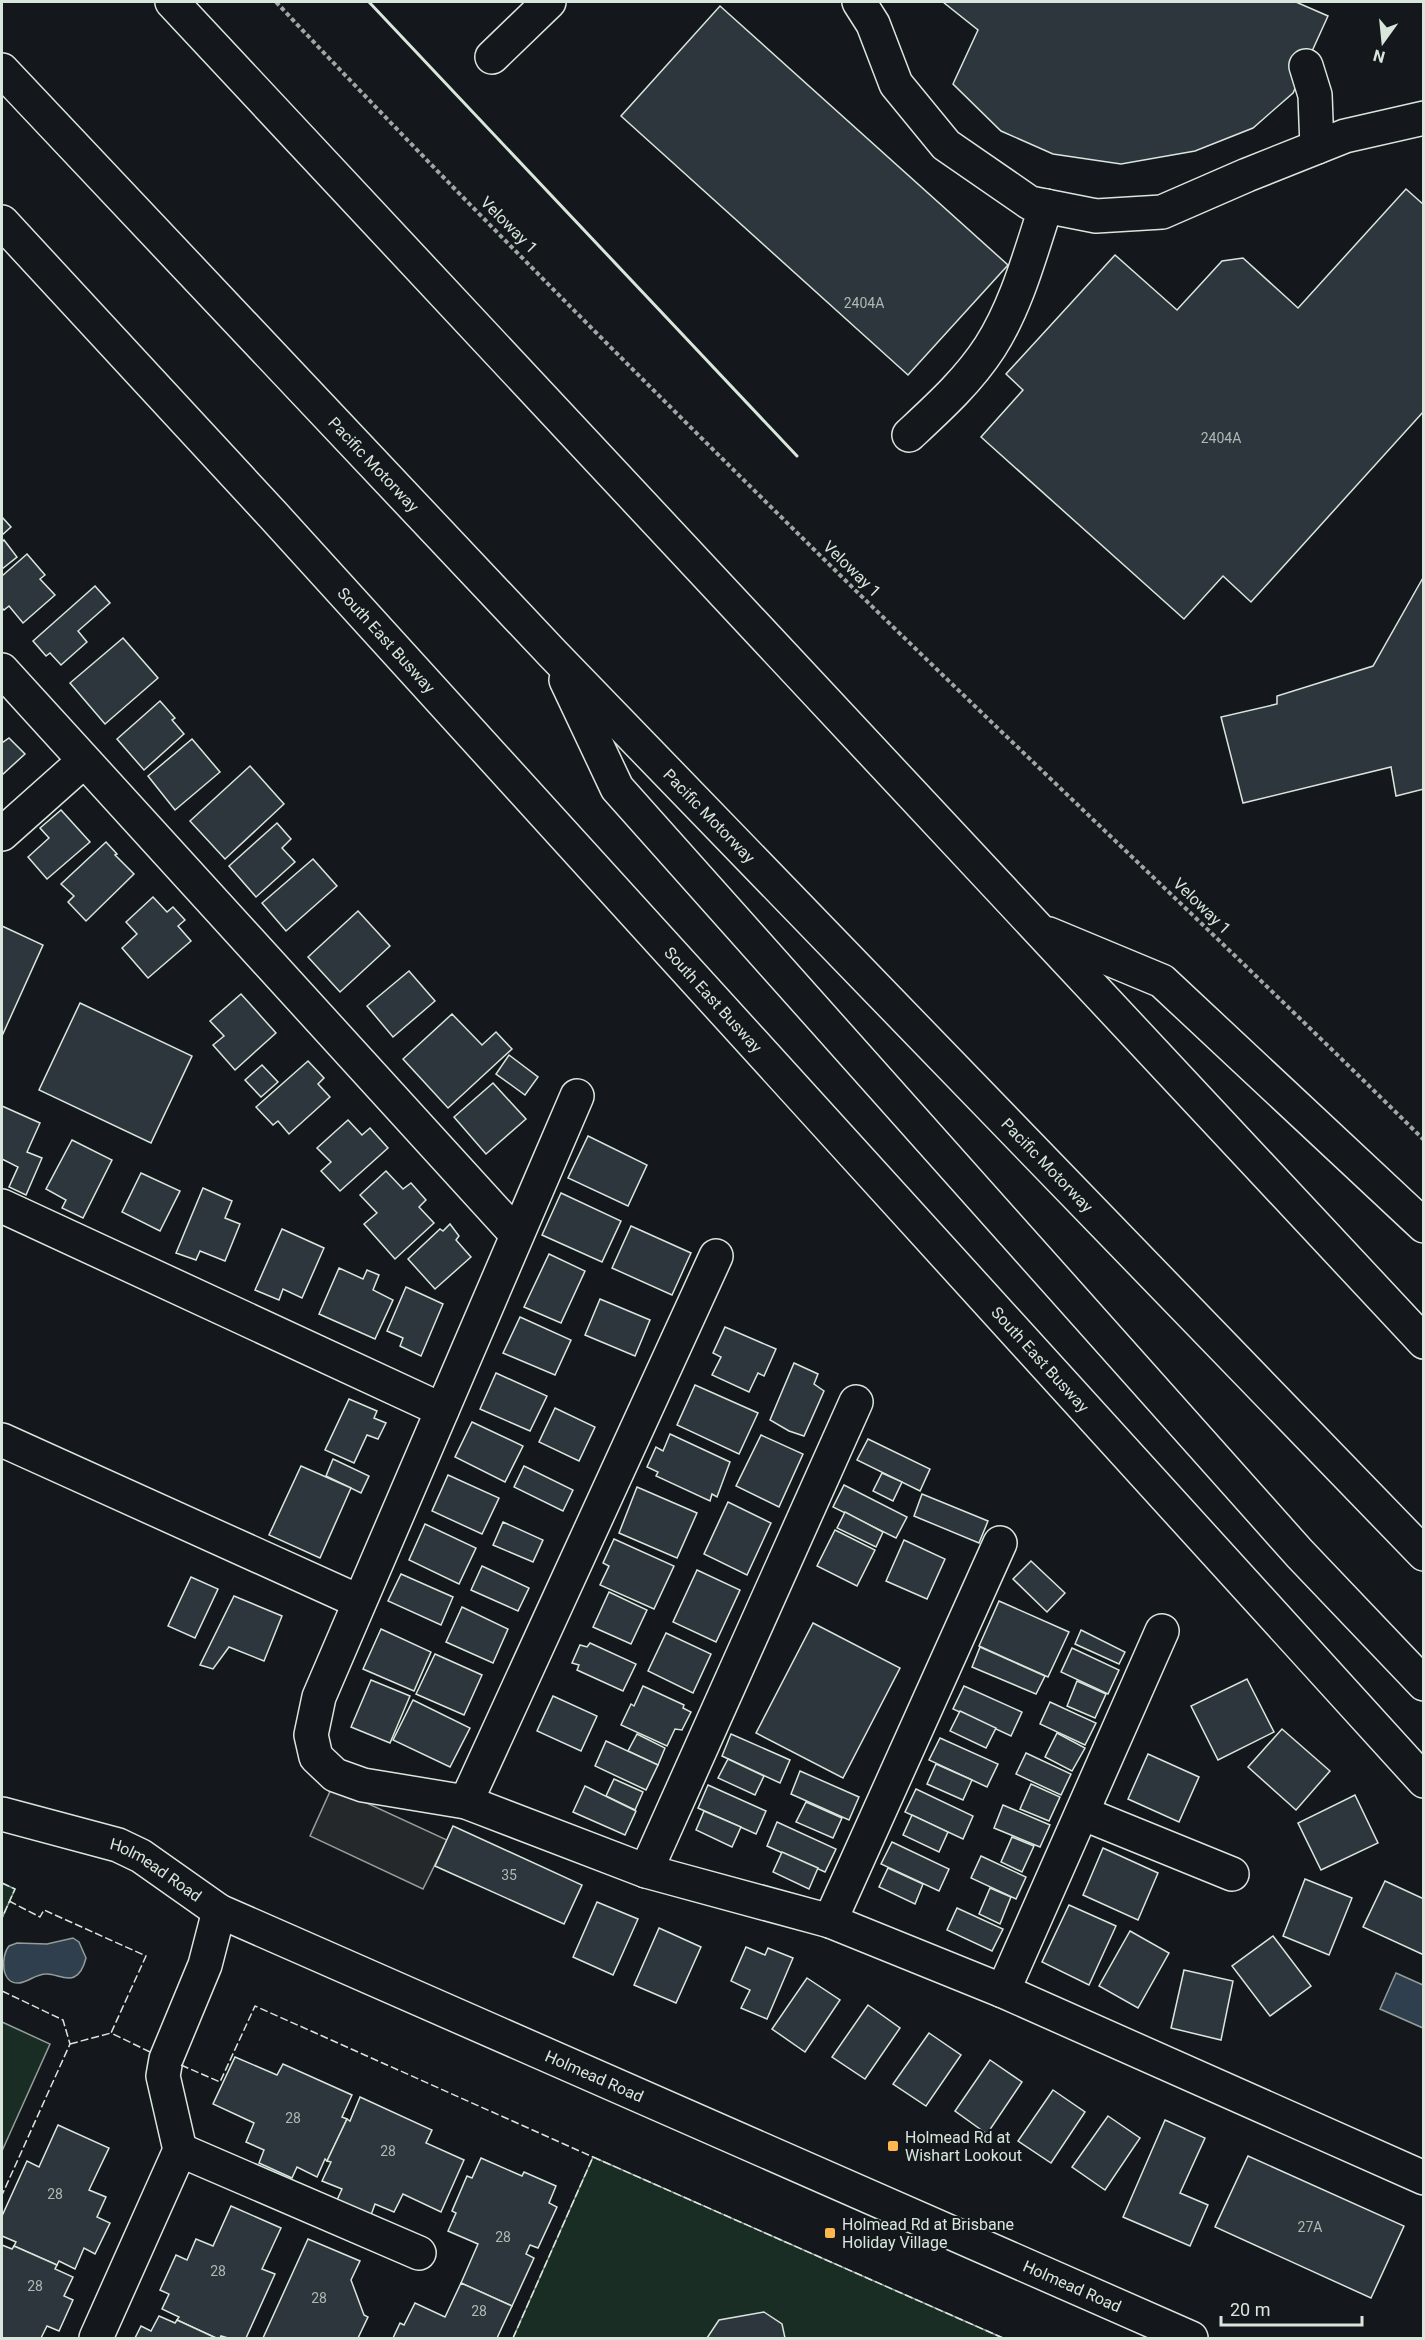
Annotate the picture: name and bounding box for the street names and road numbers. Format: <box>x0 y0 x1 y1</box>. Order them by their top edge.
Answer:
street label: Veloway 1 <box>477 193 541 257</box>
street label: Pacific Motorway <box>325 413 423 516</box>
street label: Veloway 1 <box>819 537 885 601</box>
street label: South East Busway <box>334 583 440 697</box>
street label: Pacific Motorway <box>660 765 760 867</box>
street label: Veloway 1 <box>1169 874 1235 938</box>
street label: South East Busway <box>661 943 767 1057</box>
street label: Pacific Motorway <box>998 1114 1098 1216</box>
street label: South East Busway <box>988 1302 1094 1416</box>
street label: Holmead Road <box>108 1834 205 1905</box>
street label: Holmead Road <box>542 2046 646 2106</box>
street label: Holmead Road <box>1020 2256 1124 2316</box>

